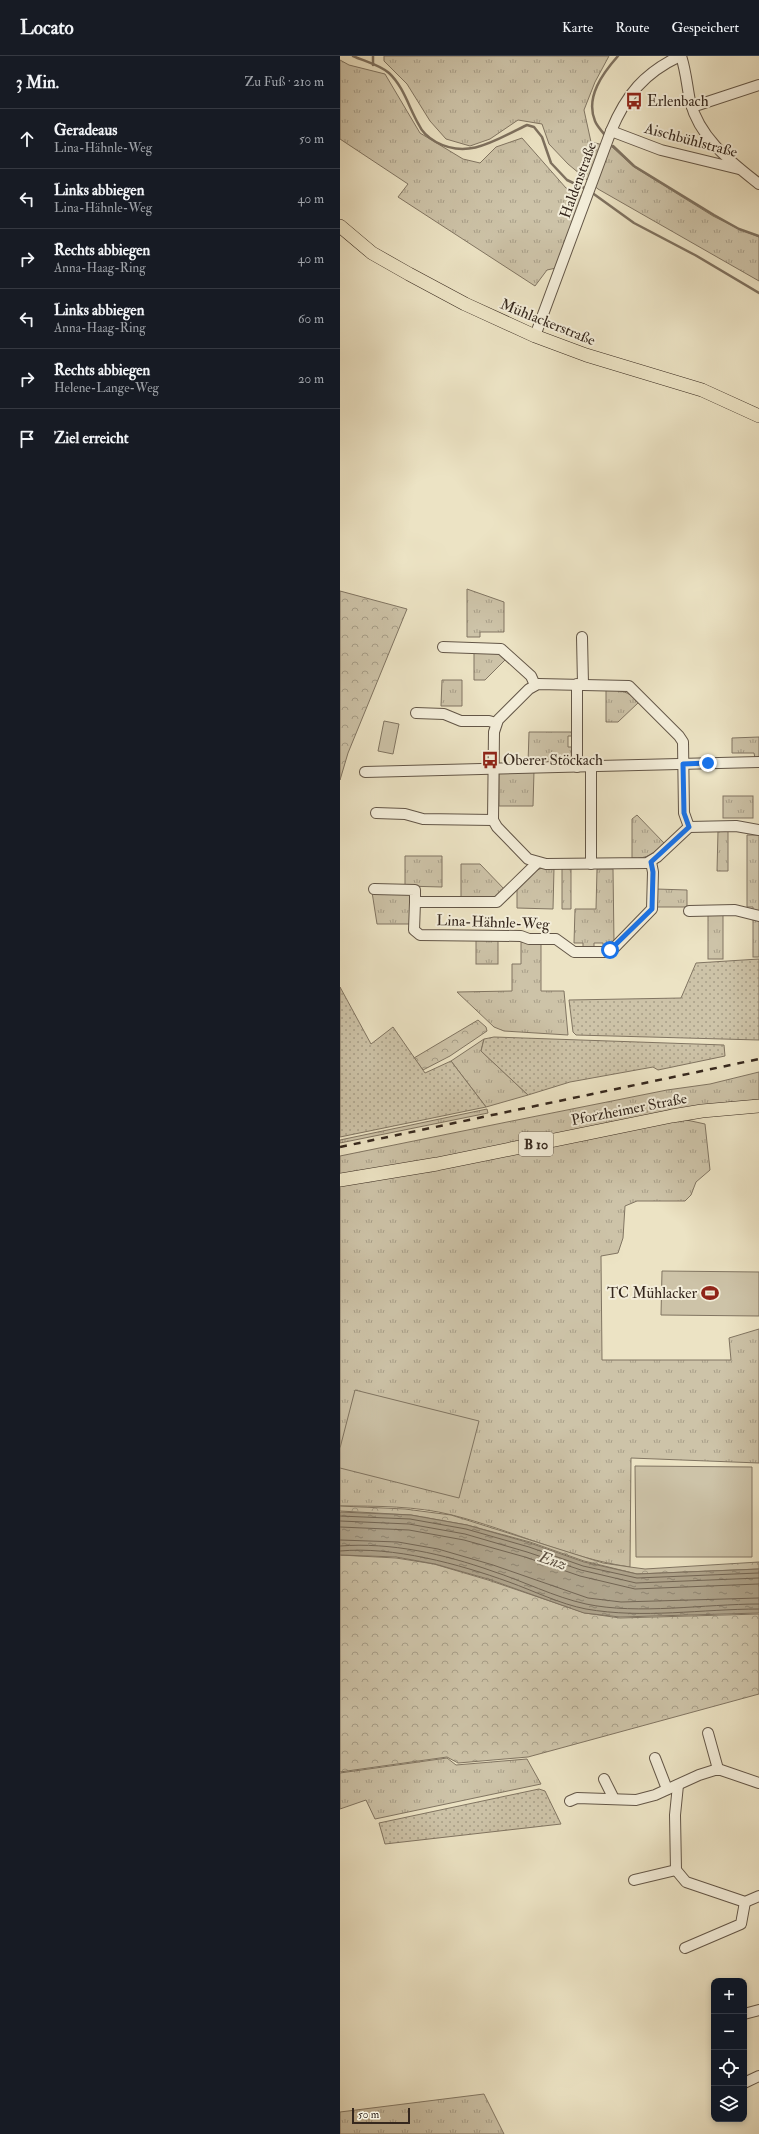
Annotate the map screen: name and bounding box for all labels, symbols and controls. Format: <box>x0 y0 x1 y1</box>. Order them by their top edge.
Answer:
text: Locato <box>20 16 74 40</box>
text: Karte <box>562 19 593 36</box>
text: Route <box>615 19 649 36</box>
text: Gespeichert <box>671 19 739 36</box>
text: 3 Min. <box>16 72 59 93</box>
text: Zu Fuß · 210 m <box>245 74 324 90</box>
bus stop icon: Erlenbach <box>624 91 644 111</box>
place label: Erlenbach <box>647 92 709 111</box>
street label: Aischbühlstraße <box>641 119 739 162</box>
text: Geradeaus <box>54 121 117 140</box>
icon: ahead <box>16 128 38 150</box>
text: 50 m <box>299 131 324 147</box>
street label: Haldenstraße <box>556 139 601 221</box>
text: Lina-Hähnle-Weg <box>54 140 152 156</box>
text: Links abbiegen <box>54 181 144 200</box>
icon: left <box>16 188 38 210</box>
text: 40 m <box>298 191 324 207</box>
text: Lina-Hähnle-Weg <box>54 200 152 216</box>
text: Rechts abbiegen <box>54 241 150 260</box>
icon: right <box>16 248 38 270</box>
text: 40 m <box>298 251 324 267</box>
text: Anna-Haag-Ring <box>54 260 146 276</box>
street label: Mühlackerstraße <box>497 295 598 350</box>
text: Links abbiegen <box>54 301 144 320</box>
icon: left <box>16 308 38 330</box>
text: 60 m <box>298 311 324 327</box>
text: Anna-Haag-Ring <box>54 320 146 336</box>
text: Rechts abbiegen <box>54 361 150 380</box>
icon: right <box>16 368 38 390</box>
text: 20 m <box>298 371 324 387</box>
text: Helene-Lange-Weg <box>54 380 159 396</box>
icon: arrive <box>16 428 38 450</box>
text: Ziel erreicht <box>54 429 129 448</box>
bus stop icon: Oberer Stöckach <box>480 750 500 770</box>
place label: Oberer Stöckach <box>503 751 603 770</box>
route end <box>699 754 717 772</box>
street label: Lina-Hähnle-Weg <box>436 911 550 934</box>
route start <box>601 941 619 959</box>
street label: Pforzheimer Straße <box>570 1089 689 1130</box>
road number: B 10 <box>519 1132 553 1156</box>
sports icon: TC Mühlacker <box>700 1283 720 1303</box>
place label: TC Mühlacker <box>607 1284 697 1303</box>
water label: Enz <box>535 1547 569 1575</box>
map controls <box>711 1978 747 2122</box>
button: + <box>711 1978 747 2014</box>
button: − <box>711 2014 747 2050</box>
button: locate <box>711 2050 747 2086</box>
button: layers <box>711 2086 747 2122</box>
scale bar <box>352 2106 410 2125</box>
text: 50 m <box>358 2108 379 2121</box>

